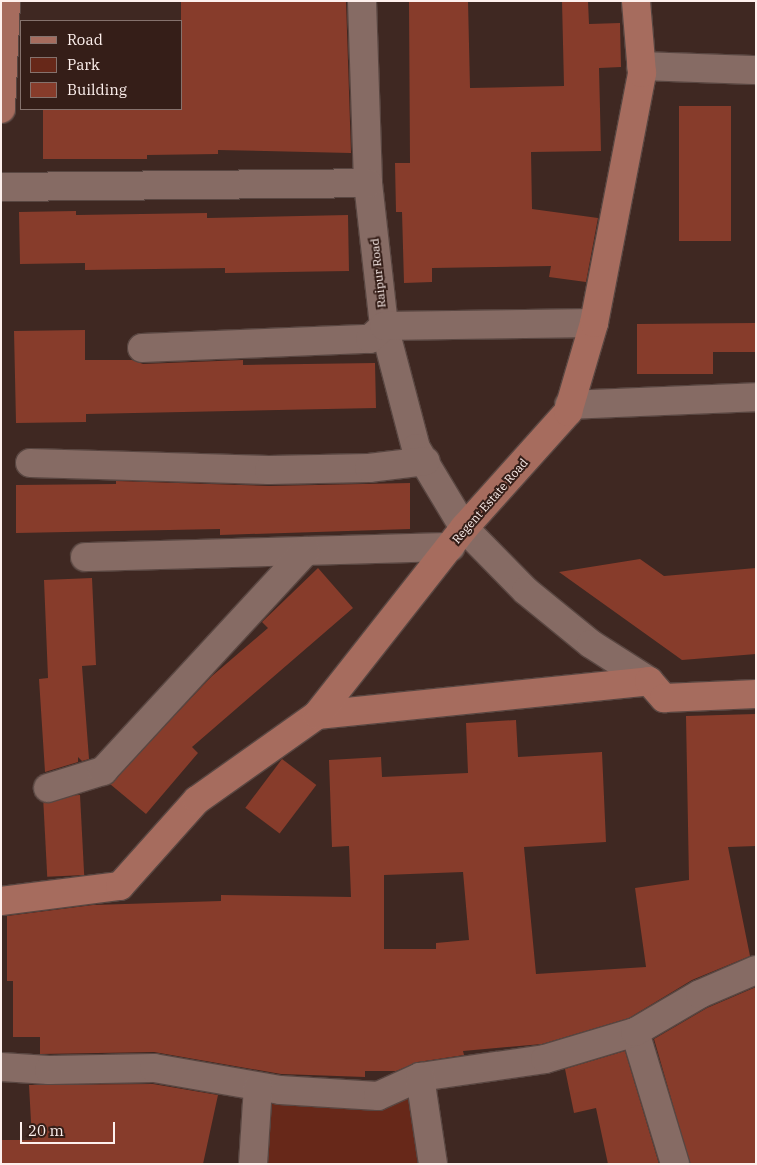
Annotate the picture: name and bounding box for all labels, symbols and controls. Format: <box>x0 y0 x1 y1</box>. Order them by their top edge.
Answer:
legend <box>20 20 182 110</box>
text: Road <box>67 30 103 49</box>
text: Park <box>67 55 100 74</box>
text: Building <box>67 80 127 99</box>
street label: Raipur Road <box>367 237 389 309</box>
street label: Regent Estate Road <box>449 455 531 547</box>
scale bar <box>22 1112 118 1144</box>
text: 20 m <box>28 1121 64 1140</box>

